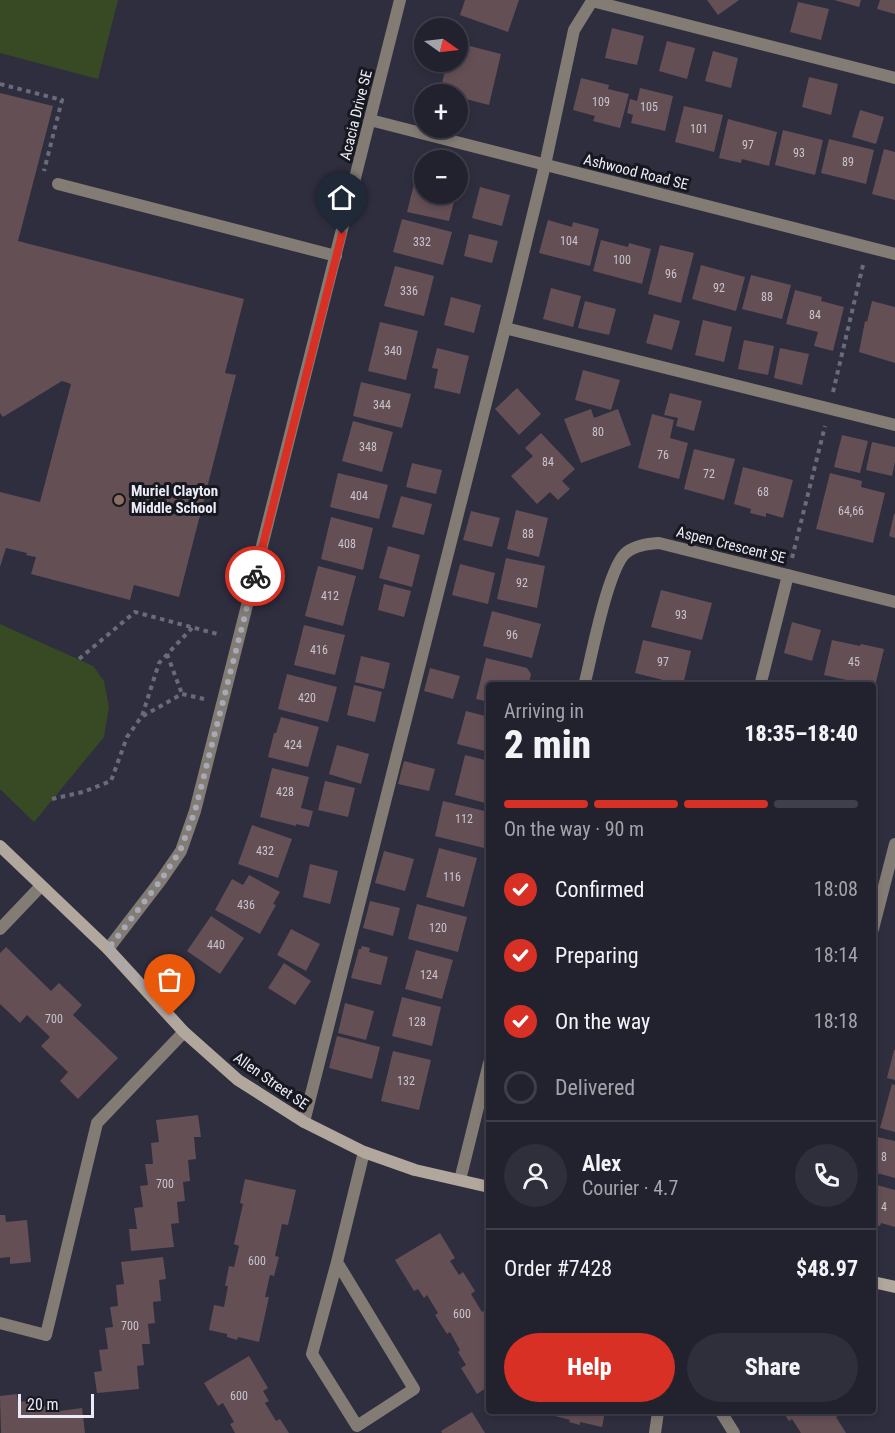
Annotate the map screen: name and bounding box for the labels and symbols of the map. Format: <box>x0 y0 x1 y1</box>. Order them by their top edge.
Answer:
north arrow <box>414 18 468 72</box>
street label: Acacia Drive SE <box>336 68 376 162</box>
house number: 109 <box>592 95 610 109</box>
house number: 105 <box>640 100 658 114</box>
house number: 101 <box>690 122 708 136</box>
house number: 97 <box>742 138 754 152</box>
house number: 93 <box>793 146 805 160</box>
street label: Ashwood Road SE <box>582 150 690 194</box>
house number: 89 <box>842 155 854 169</box>
pin <box>316 172 367 234</box>
house number: 104 <box>560 234 578 248</box>
house number: 332 <box>413 235 431 249</box>
house number: 100 <box>613 253 631 267</box>
house number: 96 <box>665 267 677 281</box>
house number: 92 <box>713 281 725 295</box>
house number: 336 <box>400 284 418 298</box>
house number: 88 <box>761 290 773 304</box>
house number: 84 <box>809 308 821 322</box>
house number: 340 <box>384 344 402 358</box>
house number: 344 <box>373 398 391 412</box>
house number: 80 <box>592 425 604 439</box>
house number: 348 <box>359 440 377 454</box>
house number: 76 <box>657 448 669 462</box>
house number: 84 <box>542 455 554 469</box>
house number: 72 <box>703 467 715 481</box>
place label: Muriel Clayton Middle School <box>131 482 218 517</box>
house number: 68 <box>757 485 769 499</box>
house number: 404 <box>350 489 368 503</box>
marker: Muriel Clayton Middle School <box>112 493 126 507</box>
house number: 64,66 <box>838 504 864 518</box>
street label: Aspen Crescent SE <box>675 523 787 567</box>
house number: 88 <box>522 527 534 541</box>
house number: 408 <box>338 537 356 551</box>
courier <box>225 546 285 606</box>
house number: 92 <box>516 576 528 590</box>
house number: 412 <box>321 589 339 603</box>
house number: 93 <box>675 608 687 622</box>
house number: 96 <box>506 628 518 642</box>
house number: 416 <box>310 643 328 657</box>
house number: 97 <box>657 655 669 669</box>
house number: 45 <box>848 655 860 669</box>
house number: 420 <box>298 691 316 705</box>
house number: 424 <box>284 738 302 752</box>
house number: 428 <box>276 785 294 799</box>
house number: 112 <box>455 812 473 826</box>
house number: 432 <box>256 844 274 858</box>
house number: 116 <box>443 870 461 884</box>
house number: 436 <box>237 898 255 912</box>
house number: 120 <box>429 921 447 935</box>
house number: 440 <box>207 938 225 952</box>
pin <box>144 954 195 1016</box>
house number: 124 <box>420 968 438 982</box>
house number: 700 <box>45 1012 63 1026</box>
house number: 128 <box>408 1015 426 1029</box>
street label: Allen Street SE <box>230 1049 312 1113</box>
house number: 132 <box>397 1074 415 1088</box>
house number: 8 <box>881 1150 887 1164</box>
house number: 700 <box>156 1177 174 1191</box>
house number: 4 <box>881 1200 887 1214</box>
house number: 600 <box>248 1254 266 1268</box>
house number: 600 <box>453 1307 471 1321</box>
house number: 700 <box>121 1319 139 1333</box>
house number: 600 <box>230 1389 248 1403</box>
scale bar <box>18 1391 94 1418</box>

